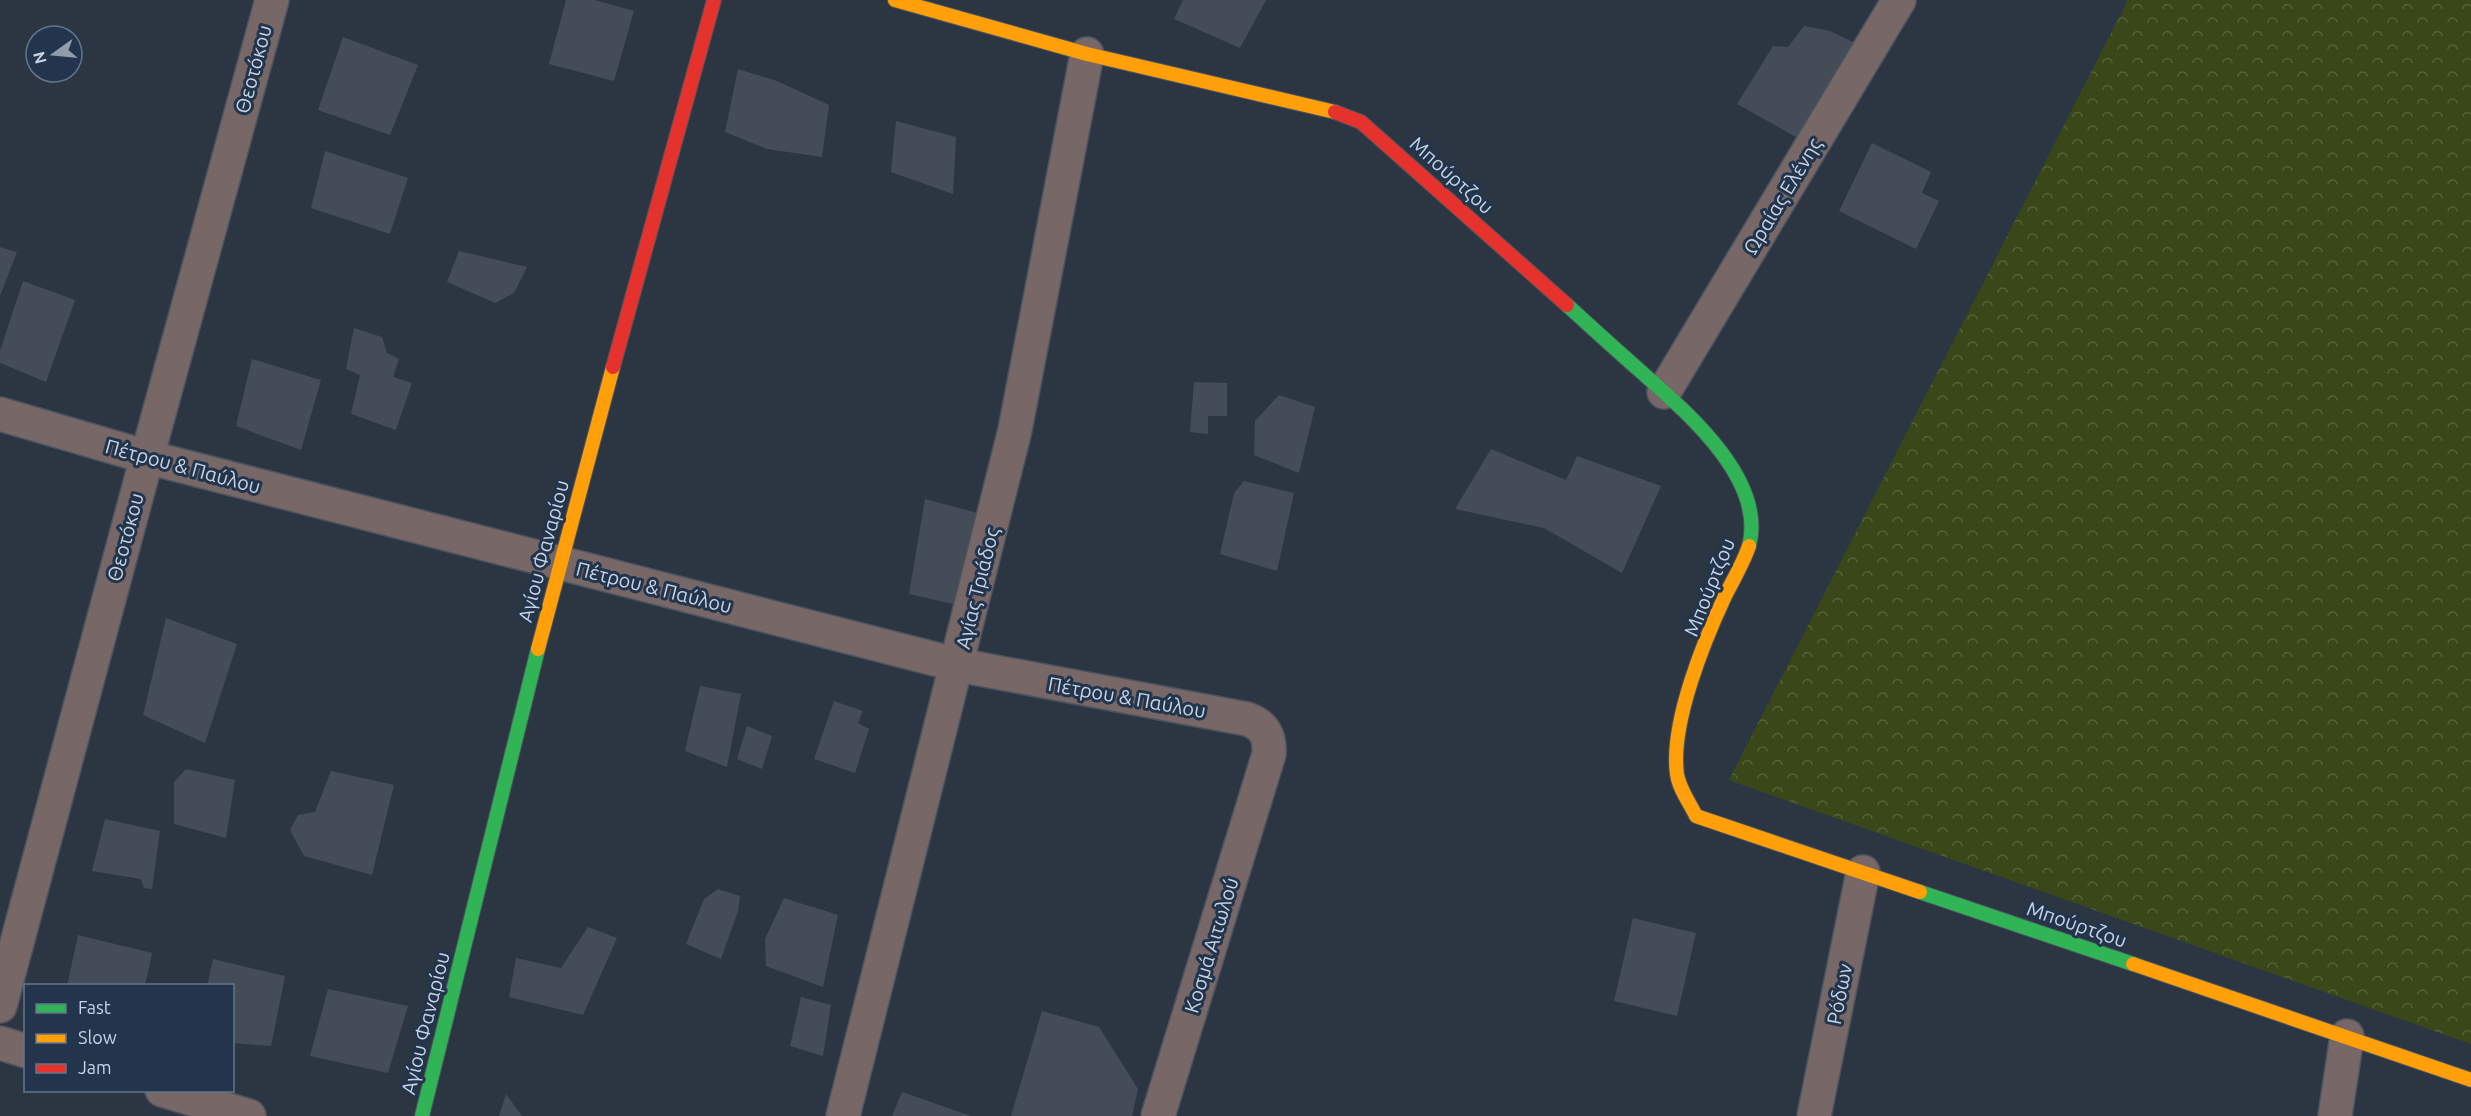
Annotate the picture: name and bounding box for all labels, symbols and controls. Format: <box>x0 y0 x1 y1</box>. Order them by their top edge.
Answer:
street label: Θεοτόκου <box>230 22 276 116</box>
north arrow <box>24 24 84 84</box>
text: N <box>29 50 50 66</box>
street label: Μπούρτζου <box>1406 132 1498 218</box>
street label: Ωραίας Ελένης <box>1738 134 1826 258</box>
street label: Πέτρου & Παύλου <box>103 434 263 498</box>
street label: Αγίου Φαναρίου <box>513 477 573 625</box>
street label: Θεοτόκου <box>102 490 148 584</box>
street label: Αγίας Τριάδος <box>951 525 1003 651</box>
street label: Μπούρτζου <box>1679 534 1739 640</box>
street label: Πέτρου & Παύλου <box>574 557 734 617</box>
street label: Πέτρου & Παύλου <box>1046 672 1208 722</box>
street label: Κοσμά Αιτωλού <box>1179 874 1243 1016</box>
street label: Μπούρτζου <box>2024 896 2130 952</box>
street label: Αγίου Φαναρίου <box>396 949 454 1097</box>
street label: Ρόδων <box>1822 961 1856 1026</box>
legend <box>24 984 234 1092</box>
text: Fast <box>78 997 111 1017</box>
text: Slow <box>78 1027 117 1047</box>
text: Jam <box>78 1057 112 1077</box>

